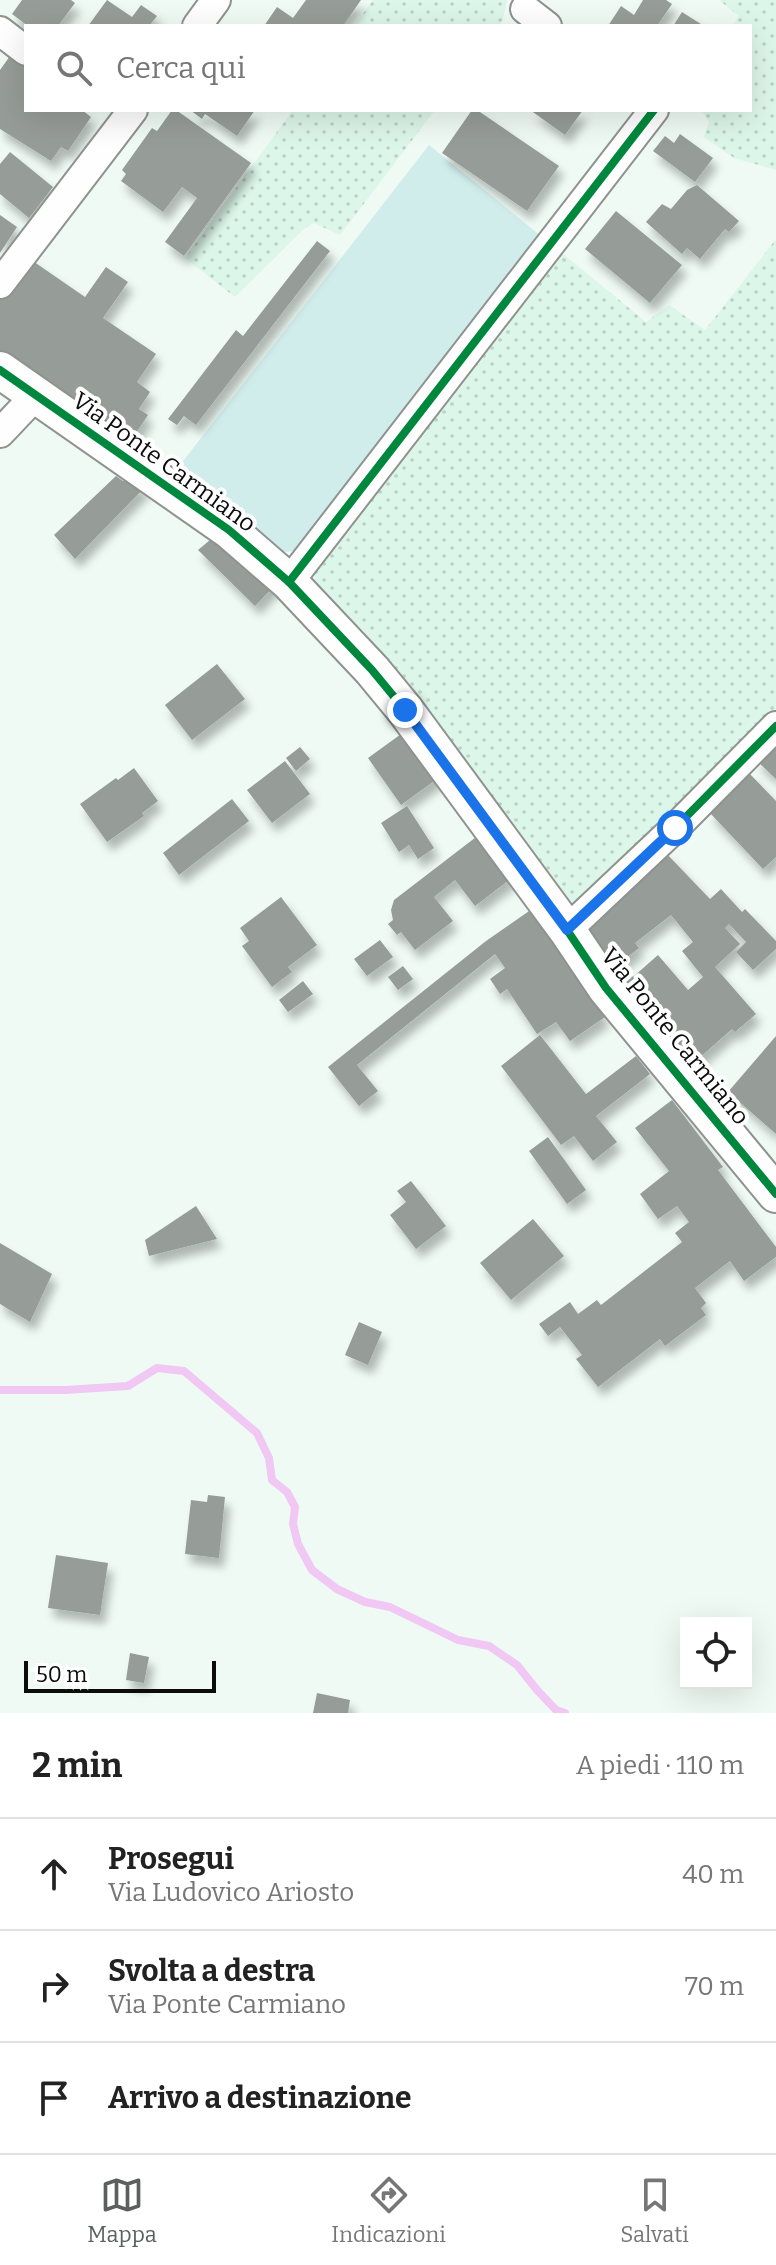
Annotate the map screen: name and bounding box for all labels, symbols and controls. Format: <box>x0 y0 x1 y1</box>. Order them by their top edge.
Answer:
search box <box>24 24 752 112</box>
icon: search <box>52 46 96 90</box>
text: Cerca qui <box>116 50 246 86</box>
street label: Via Ponte Carmiano <box>67 386 261 538</box>
route end <box>387 692 423 728</box>
route start <box>657 810 693 846</box>
street label: Via Ponte Carmiano <box>595 942 755 1130</box>
map controls <box>680 1617 752 1689</box>
button: locate <box>680 1617 752 1689</box>
scale bar <box>24 1657 216 1693</box>
text: 50 m <box>36 1661 87 1688</box>
text: 2 min <box>32 1745 122 1786</box>
text: A piedi · 110 m <box>576 1750 744 1781</box>
text: Prosegui <box>108 1841 234 1877</box>
icon: ahead <box>32 1852 76 1896</box>
text: 40 m <box>682 1859 744 1890</box>
text: Via Ludovico Ariosto <box>108 1877 354 1908</box>
text: Svolta a destra <box>108 1953 315 1989</box>
icon: right <box>32 1964 76 2008</box>
text: 70 m <box>685 1971 744 2002</box>
text: Via Ponte Carmiano <box>108 1989 346 2020</box>
icon: arrive <box>32 2076 76 2120</box>
text: Arrivo a destinazione <box>108 2080 411 2116</box>
tab: Mappa <box>87 2173 157 2248</box>
tab: Indicazioni <box>331 2173 446 2248</box>
tab: Salvati <box>620 2173 689 2248</box>

